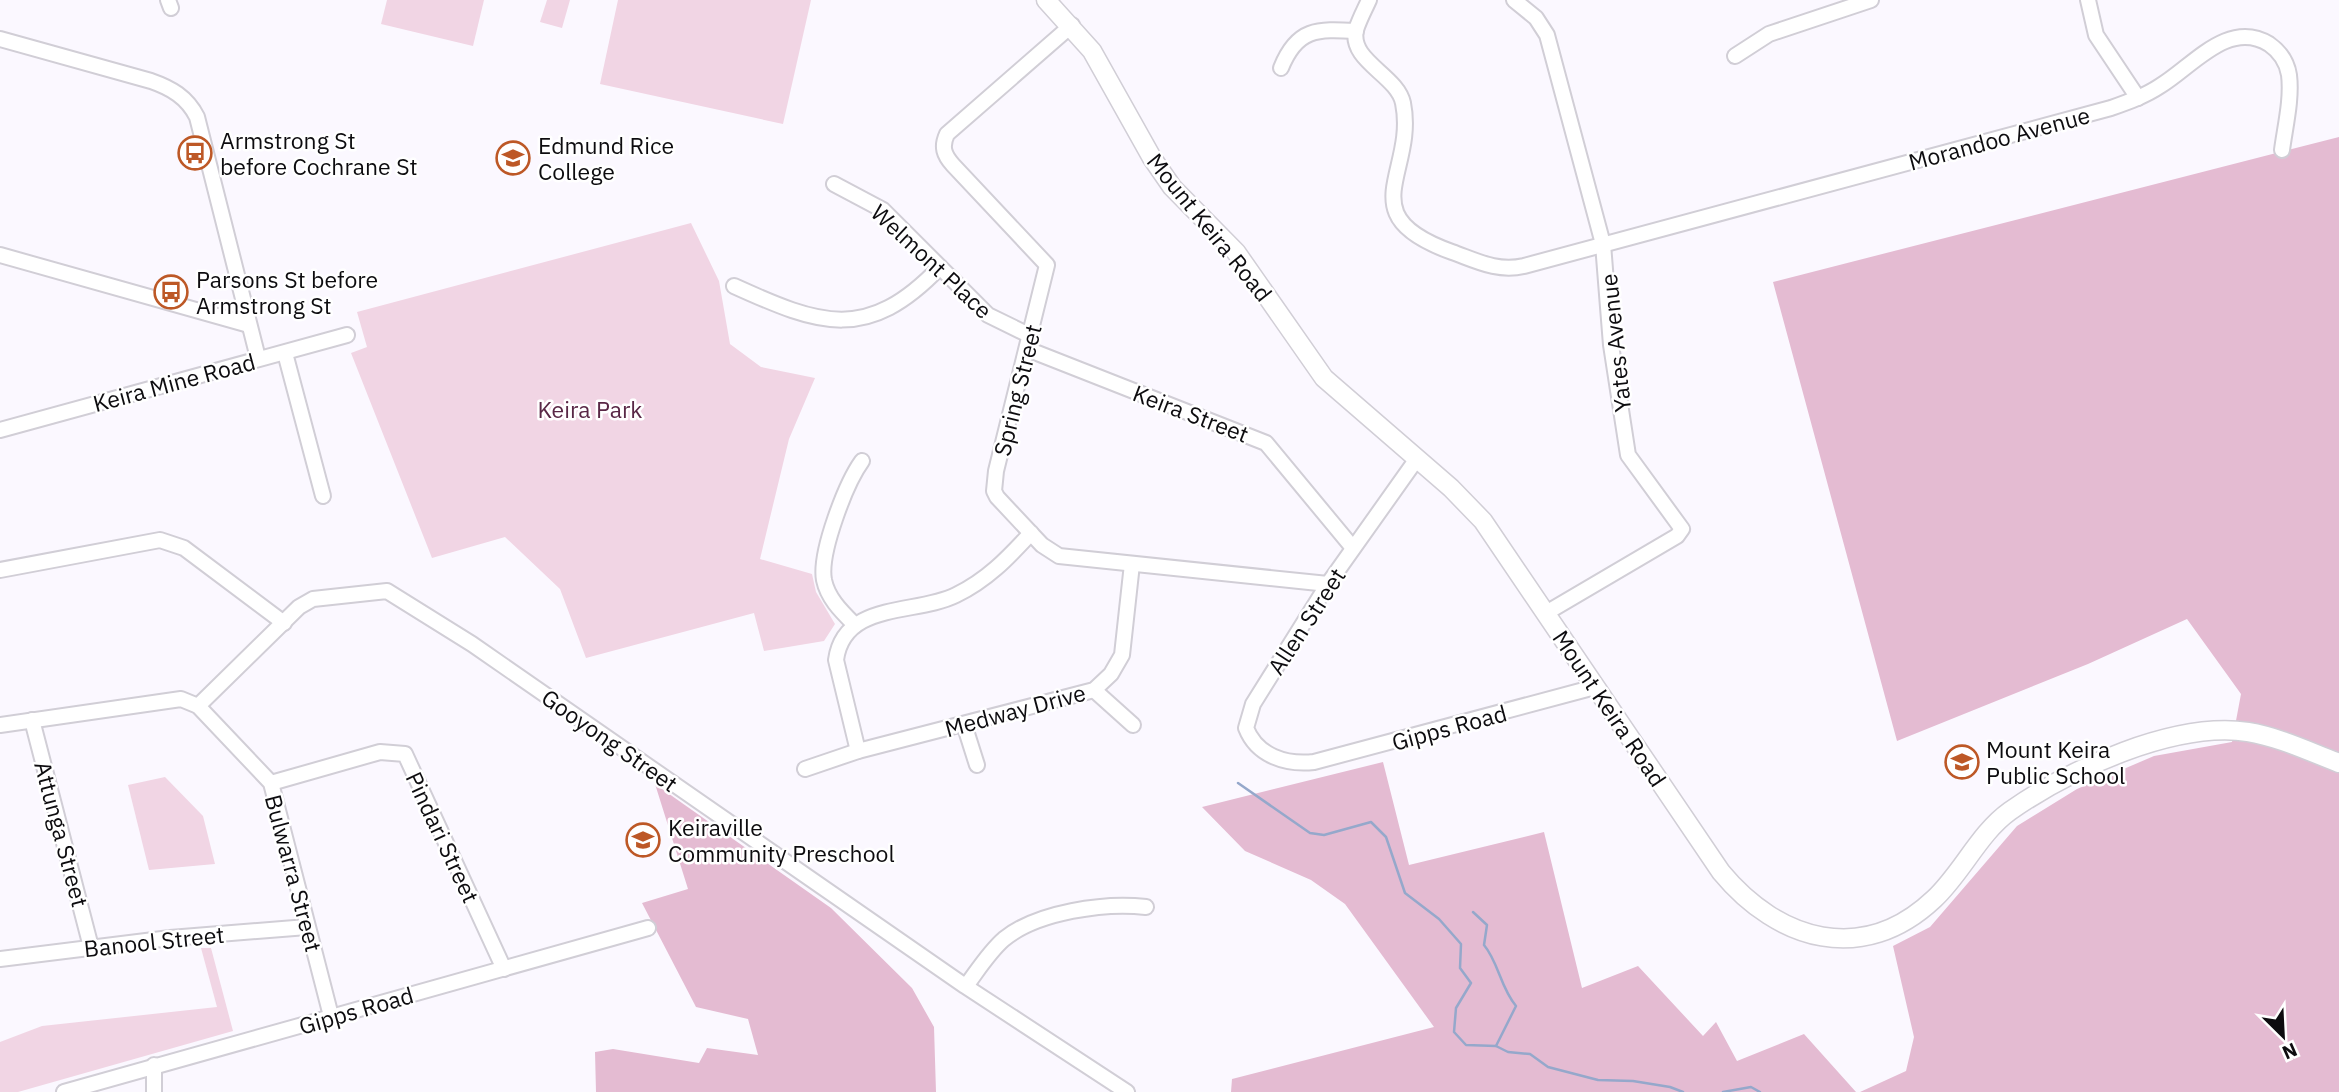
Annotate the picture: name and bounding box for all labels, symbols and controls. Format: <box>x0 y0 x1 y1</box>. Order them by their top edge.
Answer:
street label: Morandoo Avenue <box>1905 99 2093 177</box>
place label: Armstrong St before Cochrane St <box>220 125 418 181</box>
place label: Edmund Rice College <box>538 130 674 186</box>
bus stop icon: Armstrong St before Cochrane St <box>176 134 214 172</box>
school or university icon: Edmund Rice College <box>494 139 532 177</box>
street label: Mount Keira Road <box>1141 147 1279 307</box>
street label: Welmont Place <box>865 197 999 325</box>
place label: Parsons St before Armstrong St <box>196 264 378 320</box>
street label: Yates Avenue <box>1593 272 1637 414</box>
bus stop icon: Parsons St before Armstrong St <box>152 273 190 311</box>
street label: Spring Street <box>986 321 1048 459</box>
street label: Keira Mine Road <box>90 346 258 418</box>
street label: Keira Street <box>1129 377 1253 449</box>
park label: Keira Park <box>538 394 643 424</box>
street label: Allen Street <box>1260 562 1352 680</box>
street label: Mount Keira Road <box>1547 624 1673 792</box>
street label: Medway Drive <box>941 677 1089 743</box>
street label: Gooyong Street <box>536 682 684 798</box>
street label: Gipps Road <box>1388 697 1510 757</box>
place label: Mount Keira Public School <box>1986 734 2125 790</box>
school or university icon: Mount Keira Public School <box>1943 743 1981 781</box>
street label: Attunga Street <box>28 758 96 910</box>
street label: Pindari Street <box>400 767 486 907</box>
street label: Bulwarra Street <box>259 791 329 955</box>
place label: Keiraville Community Preschool <box>668 812 895 868</box>
school or university icon: Keiraville Community Preschool <box>624 821 662 859</box>
street label: Banool Street <box>82 919 226 963</box>
street label: Gipps Road <box>295 979 417 1041</box>
north arrow <box>2248 1001 2318 1071</box>
text: N <box>2279 1038 2301 1065</box>

